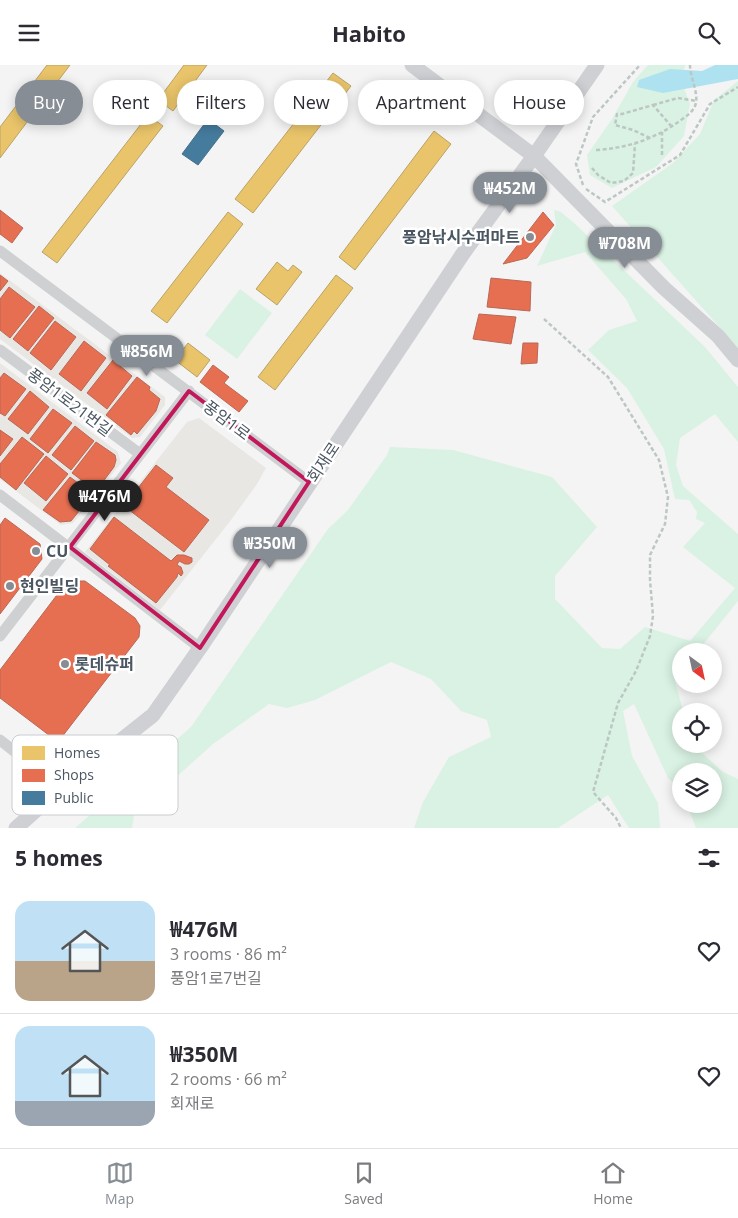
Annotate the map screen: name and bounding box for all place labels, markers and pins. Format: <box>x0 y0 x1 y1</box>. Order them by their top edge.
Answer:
pin: ₩452M <box>475 171 545 214</box>
place label: 풍암낚시수퍼마트 <box>402 226 520 248</box>
pin: ₩708M <box>590 227 660 269</box>
marker: 풍암낚시수퍼마트 <box>524 231 536 243</box>
pin: ₩856M <box>112 335 182 377</box>
pin: ₩476M <box>70 479 140 522</box>
pin: ₩350M <box>235 527 305 569</box>
place label: CU <box>46 540 68 562</box>
marker: CU <box>30 545 42 557</box>
place label: 현인빌딩 <box>20 575 79 597</box>
marker: 현인빌딩 <box>4 580 16 592</box>
place label: 롯데슈퍼 <box>75 653 134 675</box>
marker: 롯데슈퍼 <box>59 658 71 670</box>

